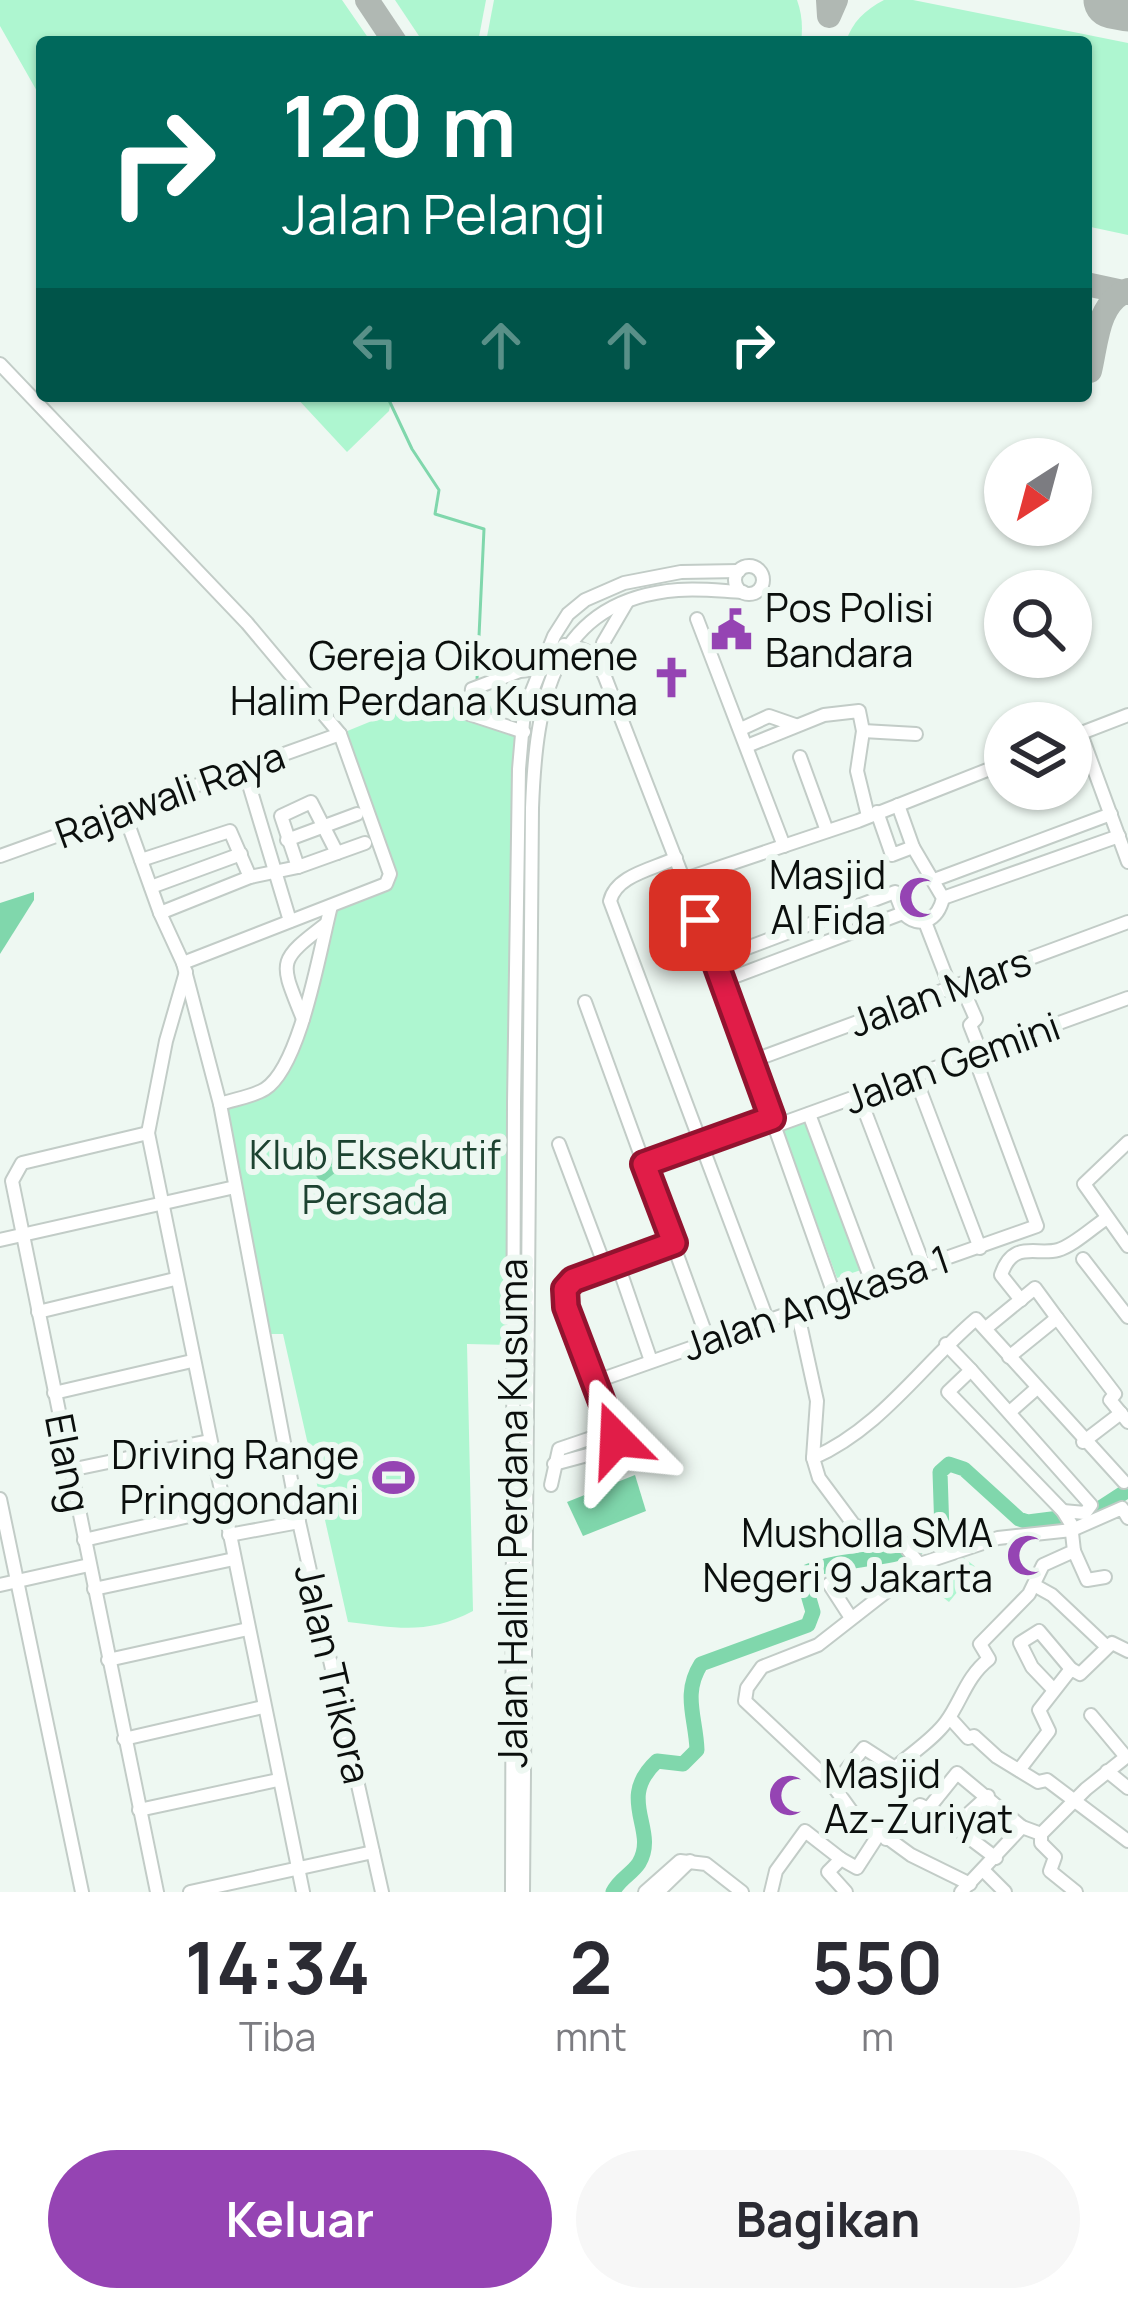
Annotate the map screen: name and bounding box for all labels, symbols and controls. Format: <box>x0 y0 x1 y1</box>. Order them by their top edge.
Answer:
text: 120 m <box>282 67 516 182</box>
icon: right <box>84 84 240 240</box>
text: Jalan Pelangi <box>282 176 606 250</box>
icon: left <box>342 312 408 378</box>
icon: ahead <box>468 312 534 378</box>
icon: ahead <box>594 312 660 378</box>
icon: right <box>720 312 786 378</box>
north arrow <box>984 438 1092 546</box>
map controls <box>984 438 1092 810</box>
button: search <box>984 570 1092 678</box>
place label: Pos Polisi Bandara <box>765 580 934 679</box>
public building icon: Pos Polisi Bandara <box>708 607 754 653</box>
place label: Gereja Oikoumene Halim Perdana Kusuma <box>230 628 638 727</box>
church icon: Gereja Oikoumene Halim Perdana Kusuma <box>649 655 695 701</box>
button: layers <box>984 702 1092 810</box>
street label: Rajawali Raya <box>48 728 292 860</box>
place label: Masjid Al Fida <box>769 847 886 946</box>
pin <box>649 869 751 971</box>
mosque icon: Masjid Al Fida <box>897 874 943 920</box>
icon: arrive <box>667 887 733 953</box>
street label: Jalan Mars <box>841 933 1038 1049</box>
street label: Jalan Gemini <box>836 998 1067 1126</box>
park label: Klub Eksekutif Persada <box>249 1127 501 1226</box>
street label: Jalan Angkasa 1 <box>675 1231 956 1373</box>
street label: Jalan Halim Perdana Kusuma <box>485 1258 539 1768</box>
position arrow <box>553 1376 679 1502</box>
street label: Elang <box>33 1409 105 1517</box>
place label: Driving Range Pringgondani <box>111 1427 359 1526</box>
sports icon: Driving Range Pringgondani <box>370 1454 416 1500</box>
place label: Musholla SMA Negeri 9 Jakarta <box>703 1505 993 1604</box>
mosque icon: Musholla SMA Negeri 9 Jakarta <box>1004 1532 1050 1578</box>
street label: Jalan Trikora <box>283 1559 385 1788</box>
place label: Masjid Az-Zuriyat <box>824 1746 1013 1845</box>
mosque icon: Masjid Az-Zuriyat <box>767 1773 813 1819</box>
text: 14:34 <box>185 1917 370 2016</box>
text: 2 <box>570 1917 612 2016</box>
text: 550 <box>812 1917 943 2016</box>
text: Tiba <box>239 2009 316 2063</box>
text: mnt <box>555 2009 627 2063</box>
text: m <box>861 2009 894 2063</box>
button: Keluar <box>48 2150 552 2288</box>
button: Bagikan <box>576 2150 1080 2288</box>

